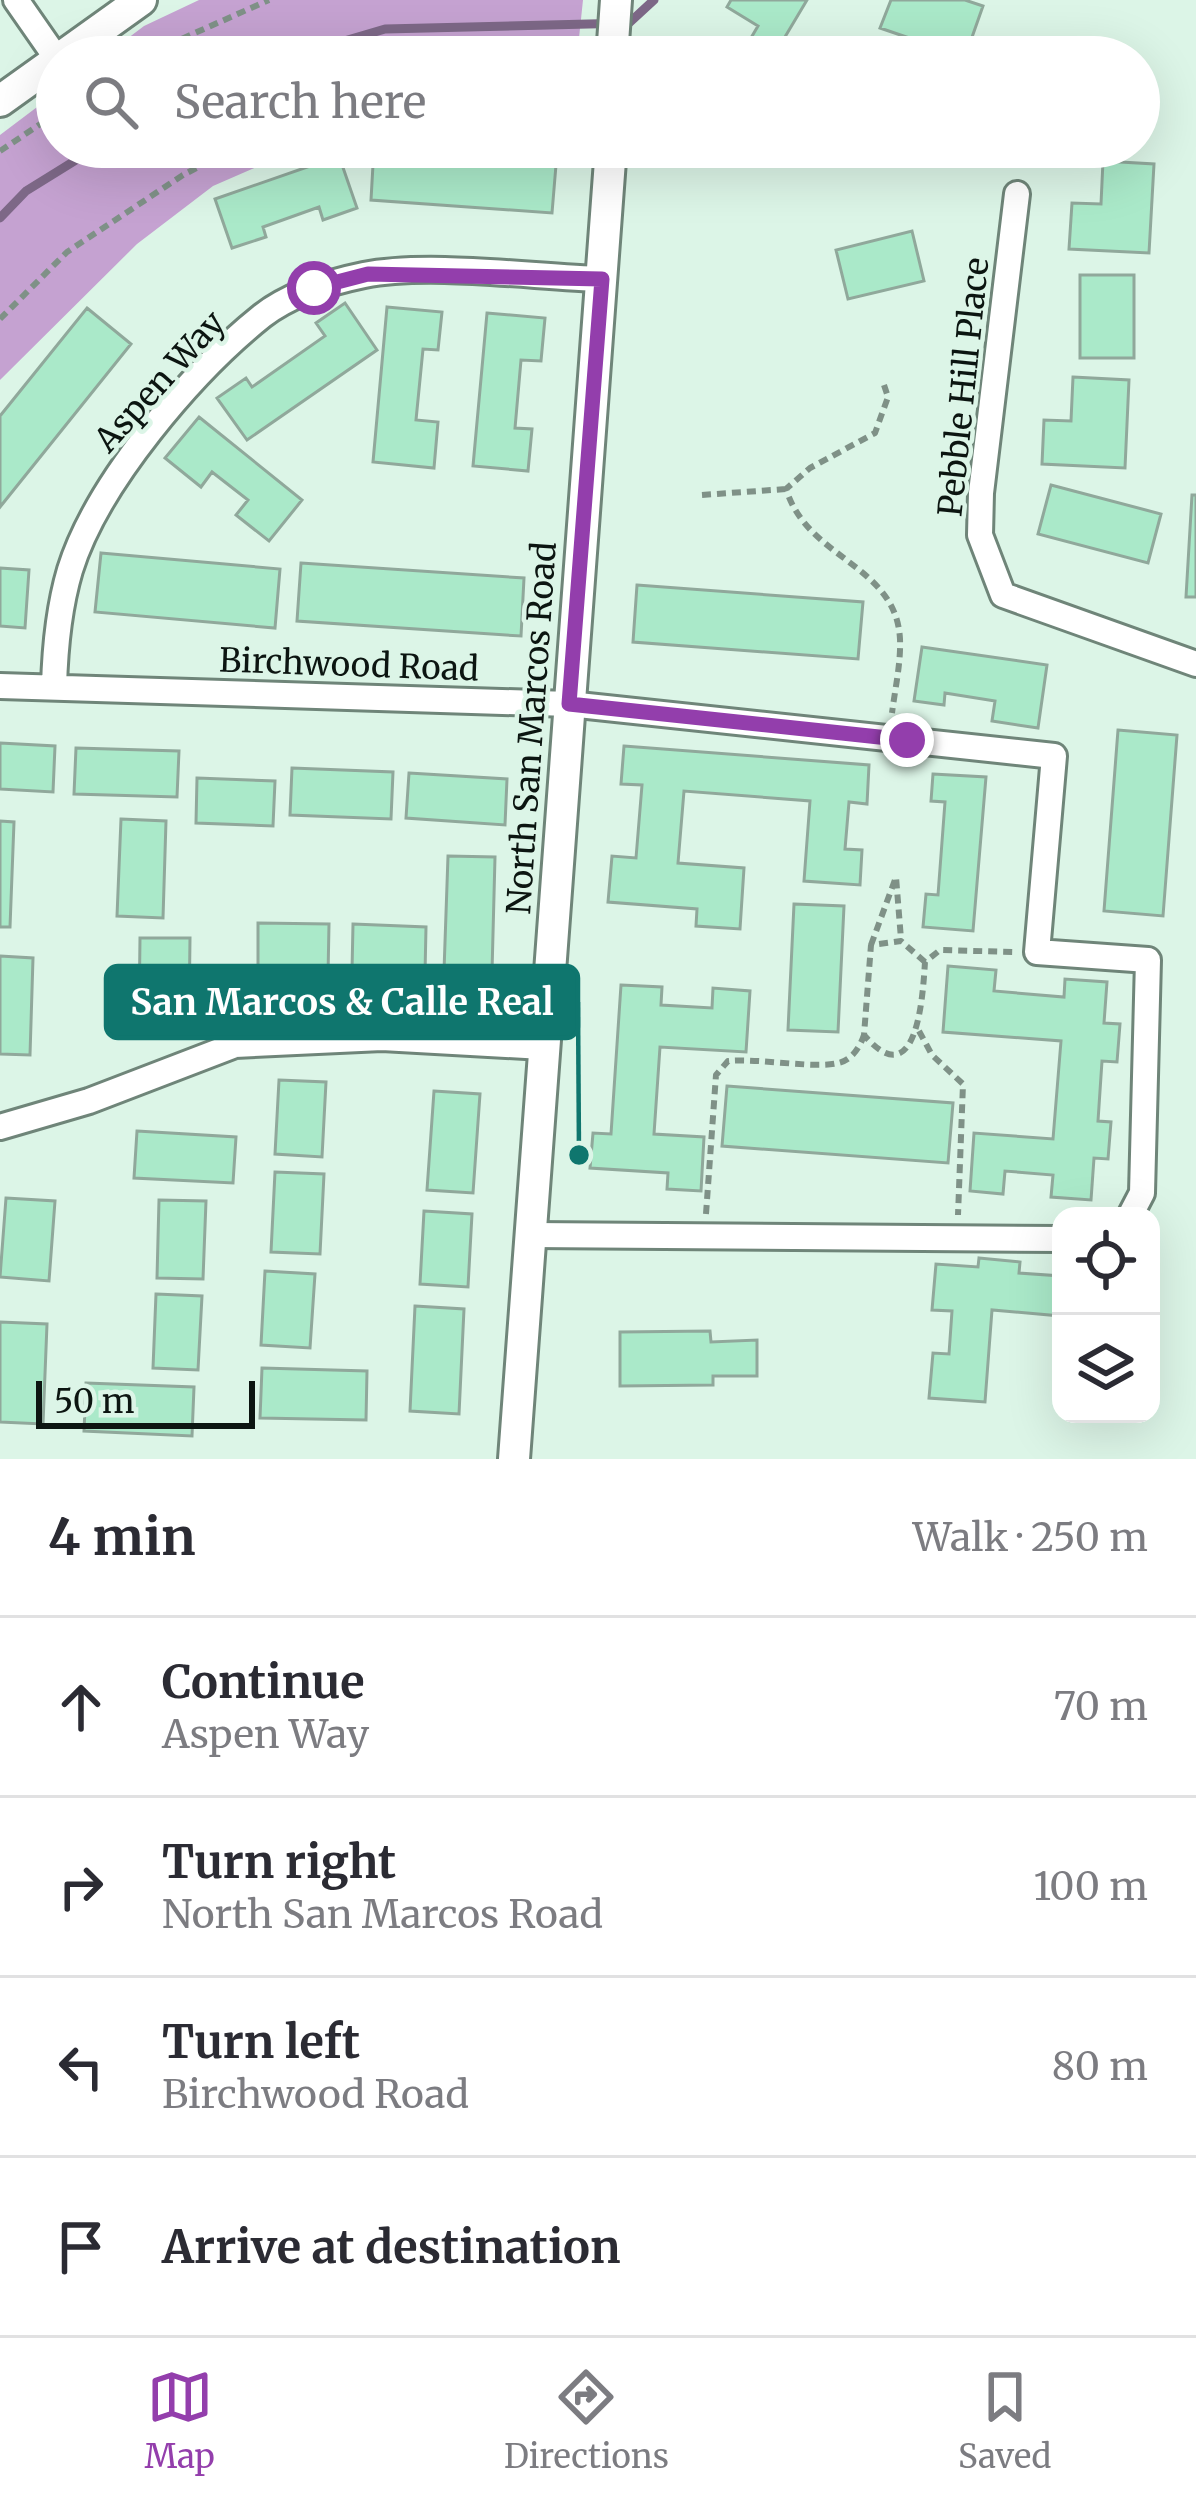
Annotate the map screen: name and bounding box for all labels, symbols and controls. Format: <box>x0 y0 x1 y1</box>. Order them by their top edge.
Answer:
search box <box>36 36 1160 168</box>
icon: search <box>78 69 144 135</box>
text: Search here <box>174 74 426 130</box>
street label: Pebble Hill Place <box>930 256 997 518</box>
route start <box>287 261 341 315</box>
street label: Aspen Way <box>85 302 234 461</box>
street label: North San Marcos Road <box>498 540 565 916</box>
street label: Birchwood Road <box>218 639 480 690</box>
route end <box>880 713 934 767</box>
callout: San Marcos & Calle Real <box>106 966 578 1038</box>
text: San Marcos & Calle Real <box>130 980 554 1025</box>
map controls <box>1052 1207 1160 1423</box>
button: locate <box>1052 1207 1160 1315</box>
button: layers <box>1052 1315 1160 1423</box>
scale bar <box>36 1375 255 1428</box>
text: 50 m <box>54 1381 135 1422</box>
text: 4 min <box>48 1505 196 1569</box>
text: Walk · 250 m <box>913 1513 1148 1562</box>
text: Continue <box>162 1654 364 1710</box>
icon: ahead <box>48 1674 114 1740</box>
text: 70 m <box>1054 1682 1148 1731</box>
text: Aspen Way <box>162 1710 369 1759</box>
text: Turn right <box>162 1834 396 1890</box>
icon: right <box>48 1854 114 1920</box>
text: 100 m <box>1033 1862 1148 1911</box>
text: North San Marcos Road <box>162 1890 603 1939</box>
text: Turn left <box>162 2014 360 2070</box>
icon: left <box>48 2034 114 2100</box>
text: 80 m <box>1052 2042 1148 2091</box>
text: Birchwood Road <box>162 2070 469 2119</box>
icon: arrive <box>48 2214 114 2280</box>
text: Arrive at destination <box>162 2219 620 2275</box>
tab: Map <box>145 2364 215 2477</box>
tab: Directions <box>504 2364 669 2477</box>
tab: Saved <box>958 2364 1051 2477</box>

